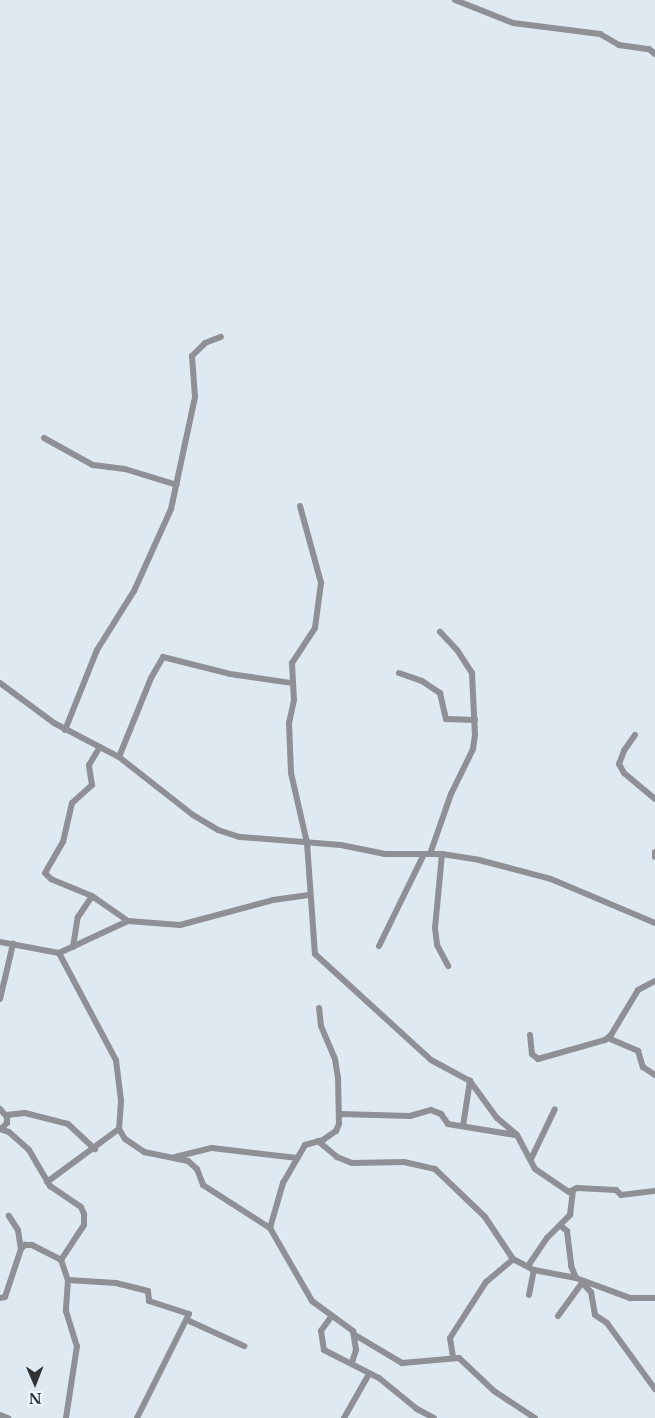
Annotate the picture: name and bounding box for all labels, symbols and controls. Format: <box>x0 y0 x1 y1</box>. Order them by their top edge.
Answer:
north arrow <box>10 1358 60 1408</box>
text: N <box>29 1389 42 1407</box>

